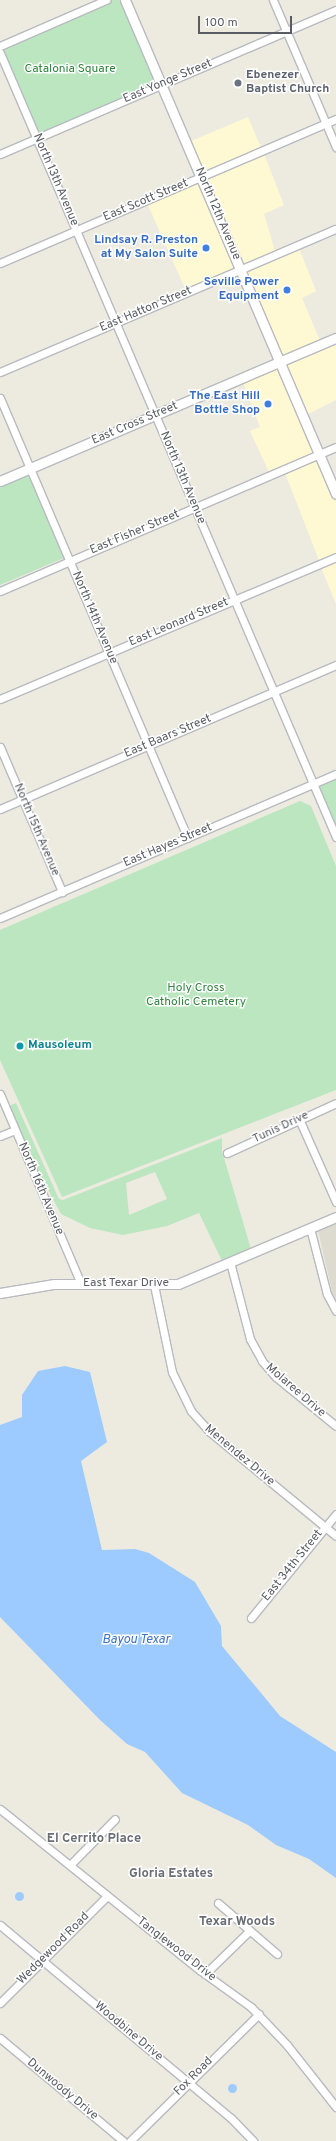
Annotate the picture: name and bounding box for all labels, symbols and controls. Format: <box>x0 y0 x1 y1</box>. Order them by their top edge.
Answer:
scale bar <box>200 8 294 34</box>
text: 100 m <box>205 15 238 31</box>
street label: East Yonge Street <box>121 57 215 107</box>
park label: Catalonia Square <box>24 63 116 77</box>
place label: Ebenezer Baptist Church <box>246 69 329 97</box>
marker: Ebenezer Baptist Church <box>233 78 243 88</box>
street label: North 13th Avenue <box>29 131 81 229</box>
street label: North 12th Avenue <box>191 165 243 263</box>
street label: East Scott Street <box>101 177 191 225</box>
place label: Lindsay R. Preston at My Salon Suite <box>94 234 198 262</box>
marker: Lindsay R. Preston at My Salon Suite <box>201 243 211 253</box>
place label: Seville Power Equipment <box>204 276 279 304</box>
street label: East Hatton Street <box>98 284 194 336</box>
marker: Seville Power Equipment <box>282 285 292 295</box>
place label: The East Hill Bottle Shop <box>189 390 260 418</box>
street label: East Cross Street <box>90 399 180 449</box>
marker: The East Hill Bottle Shop <box>263 399 273 409</box>
street label: North 13th Avenue <box>156 429 208 527</box>
street label: East Fisher Street <box>88 508 182 558</box>
street label: North 14th Avenue <box>68 569 120 667</box>
street label: East Leonard Street <box>127 596 231 650</box>
street label: East Baars Street <box>122 712 214 762</box>
street label: North 15th Avenue <box>10 781 62 879</box>
street label: East Hayes Street <box>122 821 214 871</box>
park label: Holy Cross Catholic Cemetery <box>146 982 246 1010</box>
place label: Mausoleum <box>28 1039 92 1053</box>
marker: Mausoleum <box>15 1041 25 1051</box>
street label: Tunis Drive <box>251 1109 311 1147</box>
street label: North 16th Avenue <box>14 1140 66 1238</box>
street label: East Texar Drive <box>83 1277 169 1291</box>
street label: Molaree Drive <box>262 1361 328 1421</box>
street label: Menendez Drive <box>201 1422 277 1490</box>
street label: East 34th Street <box>260 1527 326 1605</box>
water label: Bayou Texar <box>102 1632 170 1648</box>
district label: El Cerrito Place <box>47 1831 141 1847</box>
district label: Gloria Estates <box>129 1866 213 1882</box>
street label: Wedgewood Road <box>15 1910 93 1988</box>
district label: Texar Woods <box>199 1914 275 1930</box>
street label: Tanglewood Drive <box>134 1915 218 1985</box>
street label: Woodbine Drive <box>91 1999 165 2065</box>
street label: Fox Road <box>172 2055 216 2099</box>
street label: Dunwoody Drive <box>24 2056 100 2124</box>

